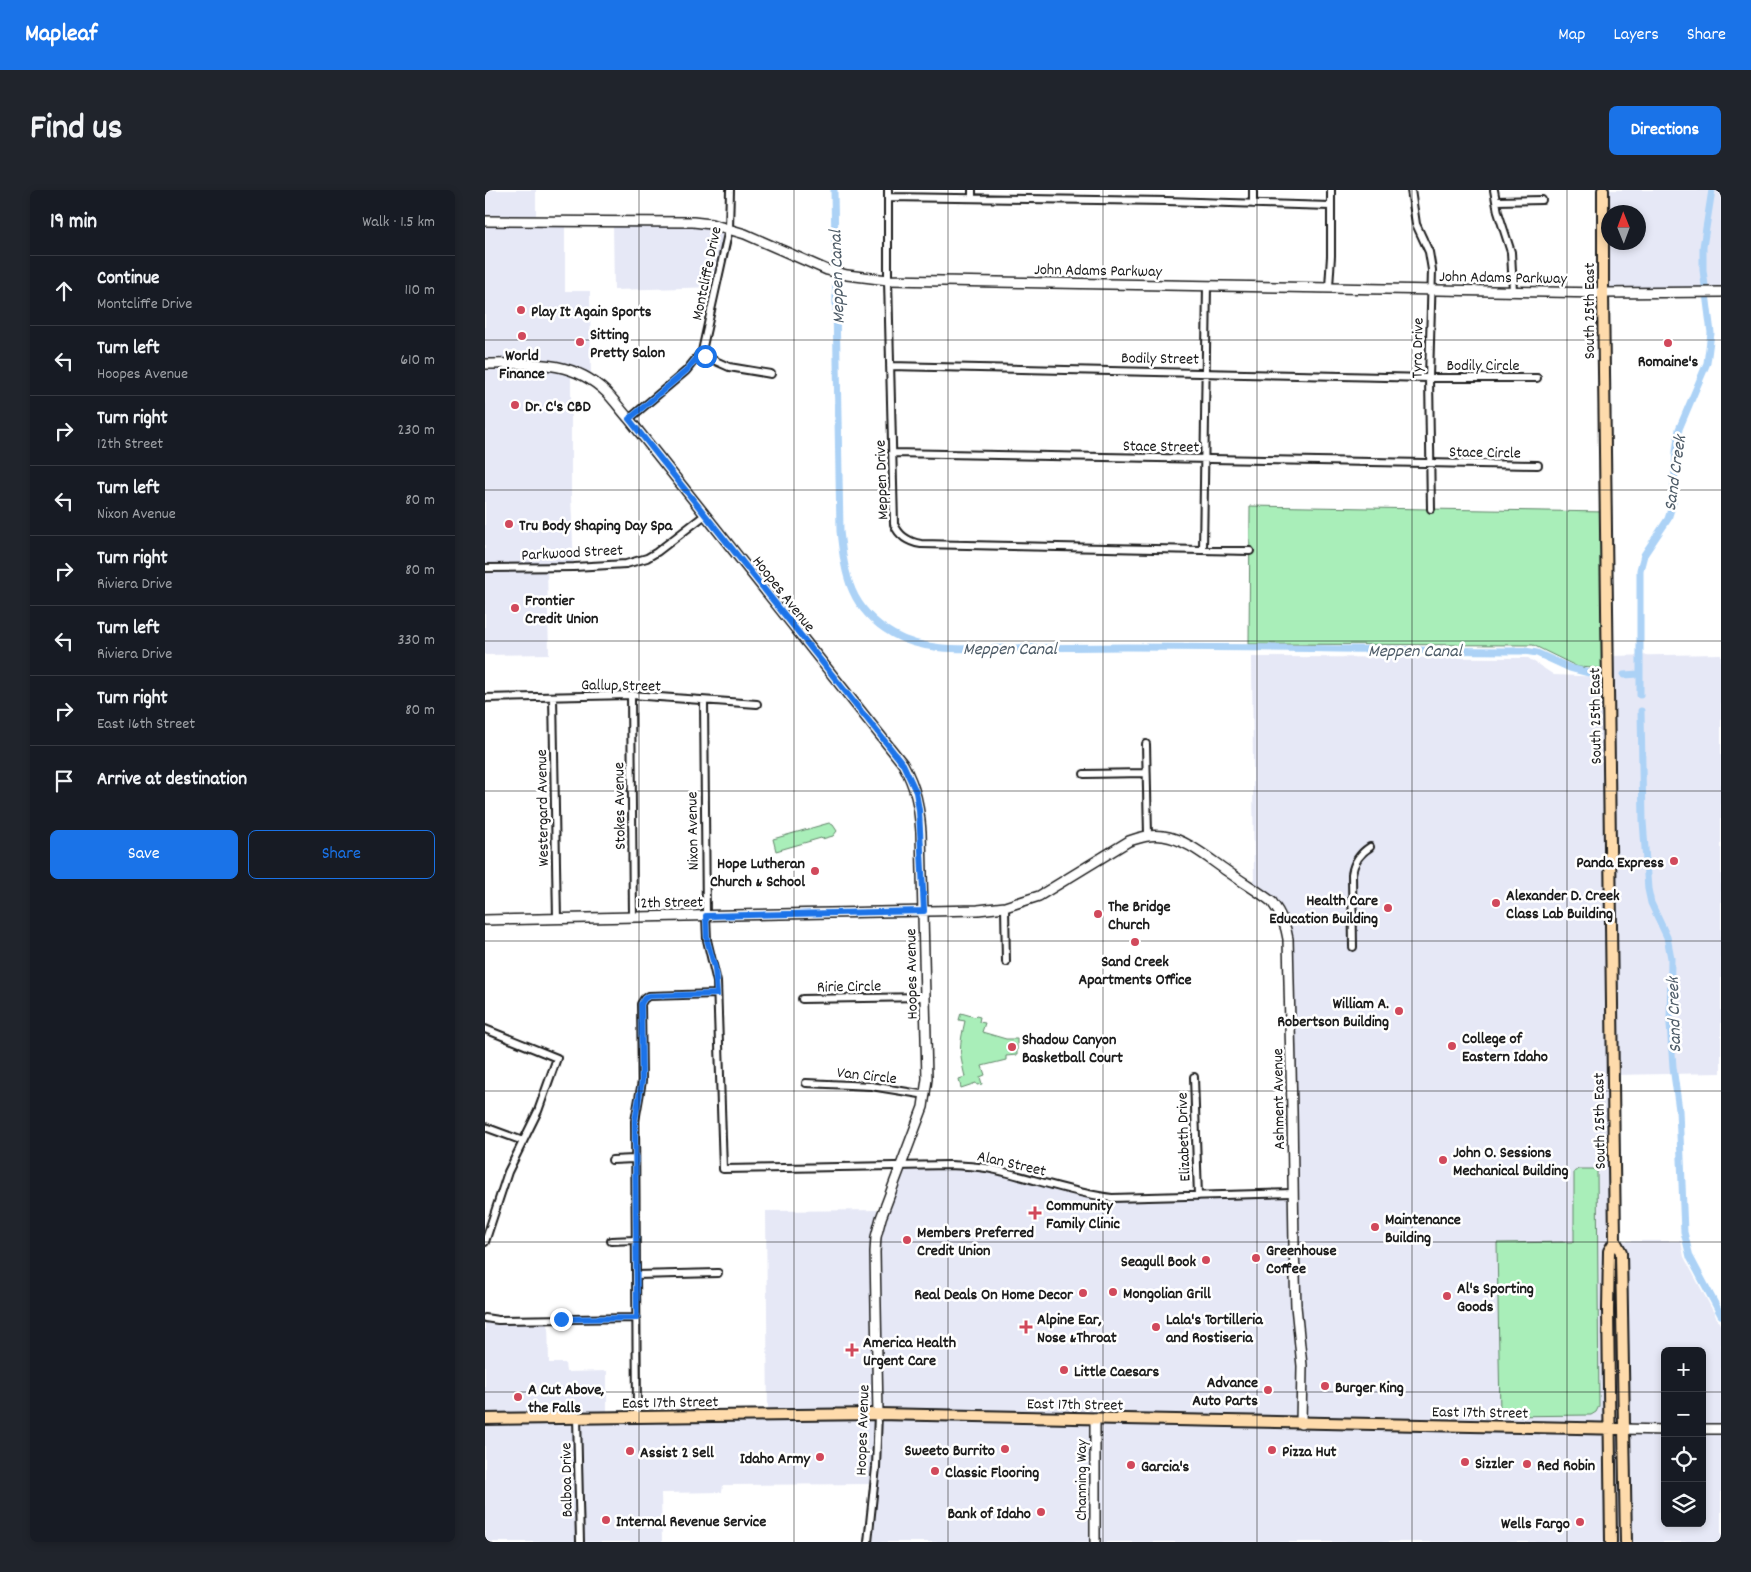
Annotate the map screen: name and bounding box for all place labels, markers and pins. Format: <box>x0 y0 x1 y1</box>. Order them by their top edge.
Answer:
place label: Play It Again Sports <box>531 301 652 324</box>
marker: Play It Again Sports <box>515 304 527 316</box>
place label: Sitting Pretty Salon <box>590 324 665 365</box>
marker: World Finance <box>516 330 528 342</box>
marker: Sitting Pretty Salon <box>574 336 586 348</box>
marker: Romaine's <box>1662 337 1674 349</box>
place label: World Finance <box>499 345 545 386</box>
place label: Romaine's <box>1638 351 1699 374</box>
place label: Dr. C's CBD <box>525 396 591 419</box>
marker: Dr. C's CBD <box>509 399 521 411</box>
place label: Tru Body Shaping Day Spa <box>519 515 674 538</box>
marker: Tru Body Shaping Day Spa <box>503 518 515 530</box>
place label: Frontier Credit Union <box>525 590 598 631</box>
marker: Frontier Credit Union <box>509 602 521 614</box>
place label: Panda Express <box>1576 852 1664 875</box>
place label: Hope Lutheran Church & School <box>710 853 805 894</box>
marker: Panda Express <box>1668 855 1680 867</box>
marker: Hope Lutheran Church & School <box>809 865 821 877</box>
place label: Alexander D. Creek Class Lab Building <box>1506 885 1620 926</box>
place label: Health Care Education Building <box>1269 890 1378 931</box>
place label: The Bridge Church <box>1108 896 1170 937</box>
marker: Alexander D. Creek Class Lab Building <box>1490 897 1502 909</box>
marker: Health Care Education Building <box>1382 902 1394 914</box>
marker: The Bridge Church <box>1092 908 1104 920</box>
marker: Sand Creek Apartments Office <box>1129 936 1141 948</box>
place label: Sand Creek Apartments Office <box>1078 951 1192 992</box>
place label: William A. Robertson Building <box>1277 993 1389 1034</box>
marker: William A. Robertson Building <box>1393 1005 1405 1017</box>
place label: College of Eastern Idaho <box>1462 1028 1548 1069</box>
place label: Shadow Canyon Basketball Court <box>1022 1029 1123 1070</box>
marker: College of Eastern Idaho <box>1446 1040 1458 1052</box>
marker: Shadow Canyon Basketball Court <box>1006 1041 1018 1053</box>
place label: John O. Sessions Mechanical Building <box>1453 1142 1568 1183</box>
marker: John O. Sessions Mechanical Building <box>1437 1154 1449 1166</box>
place label: Community Family Clinic <box>1046 1195 1120 1236</box>
marker: Community Family Clinic <box>1028 1206 1042 1220</box>
place label: Maintenance Building <box>1385 1209 1461 1250</box>
marker: Maintenance Building <box>1369 1221 1381 1233</box>
place label: Members Preferred Credit Union <box>917 1222 1034 1263</box>
marker: Members Preferred Credit Union <box>901 1234 913 1246</box>
place label: Greenhouse Coffee <box>1266 1240 1337 1281</box>
place label: Seagull Book <box>1121 1251 1196 1274</box>
marker: Greenhouse Coffee <box>1250 1252 1262 1264</box>
marker: Seagull Book <box>1200 1254 1212 1266</box>
place label: Al's Sporting Goods <box>1457 1278 1534 1319</box>
place label: Mongolian Grill <box>1123 1283 1211 1306</box>
place label: Real Deals On Home Decor <box>914 1284 1074 1307</box>
marker: Mongolian Grill <box>1107 1286 1119 1298</box>
marker: Real Deals On Home Decor <box>1077 1287 1089 1299</box>
marker: Al's Sporting Goods <box>1441 1290 1453 1302</box>
place label: Alpine Ear, Nose &Throat <box>1037 1309 1117 1350</box>
place label: Lala's Tortilleria and Rostiseria <box>1166 1309 1264 1350</box>
marker: Alpine Ear, Nose &Throat <box>1019 1320 1033 1334</box>
marker: Lala's Tortilleria and Rostiseria <box>1150 1321 1162 1333</box>
place label: America Health Urgent Care <box>863 1332 956 1373</box>
marker: America Health Urgent Care <box>845 1343 859 1357</box>
place label: Little Caesars <box>1074 1361 1159 1384</box>
marker: Little Caesars <box>1058 1364 1070 1376</box>
place label: Advance Auto Parts <box>1192 1372 1258 1413</box>
place label: Burger King <box>1335 1377 1404 1400</box>
place label: A Cut Above, the Falls <box>528 1379 604 1420</box>
marker: Burger King <box>1319 1380 1331 1392</box>
marker: Advance Auto Parts <box>1262 1384 1274 1396</box>
marker: A Cut Above, the Falls <box>512 1391 524 1403</box>
place label: Sweeto Burrito <box>905 1440 995 1463</box>
place label: Pizza Hut <box>1282 1441 1337 1464</box>
place label: Assist 2 Sell <box>640 1442 714 1465</box>
marker: Sweeto Burrito <box>999 1443 1011 1455</box>
marker: Pizza Hut <box>1266 1444 1278 1456</box>
marker: Assist 2 Sell <box>624 1445 636 1457</box>
place label: Idaho Army <box>740 1448 812 1471</box>
marker: Idaho Army <box>814 1451 826 1463</box>
place label: Sizzler <box>1475 1453 1515 1476</box>
place label: Red Robin <box>1537 1455 1595 1478</box>
place label: Garcia's <box>1141 1456 1190 1479</box>
marker: Sizzler <box>1459 1456 1471 1468</box>
marker: Red Robin <box>1521 1458 1533 1470</box>
marker: Garcia's <box>1125 1459 1137 1471</box>
place label: Classic Flooring <box>945 1462 1039 1485</box>
marker: Classic Flooring <box>929 1465 941 1477</box>
place label: Bank of Idaho <box>947 1503 1031 1526</box>
marker: Bank of Idaho <box>1035 1506 1047 1518</box>
place label: Internal Revenue Service <box>616 1511 766 1534</box>
place label: Wells Fargo <box>1501 1513 1570 1536</box>
marker: Internal Revenue Service <box>600 1514 612 1526</box>
marker: Wells Fargo <box>1574 1516 1586 1528</box>

